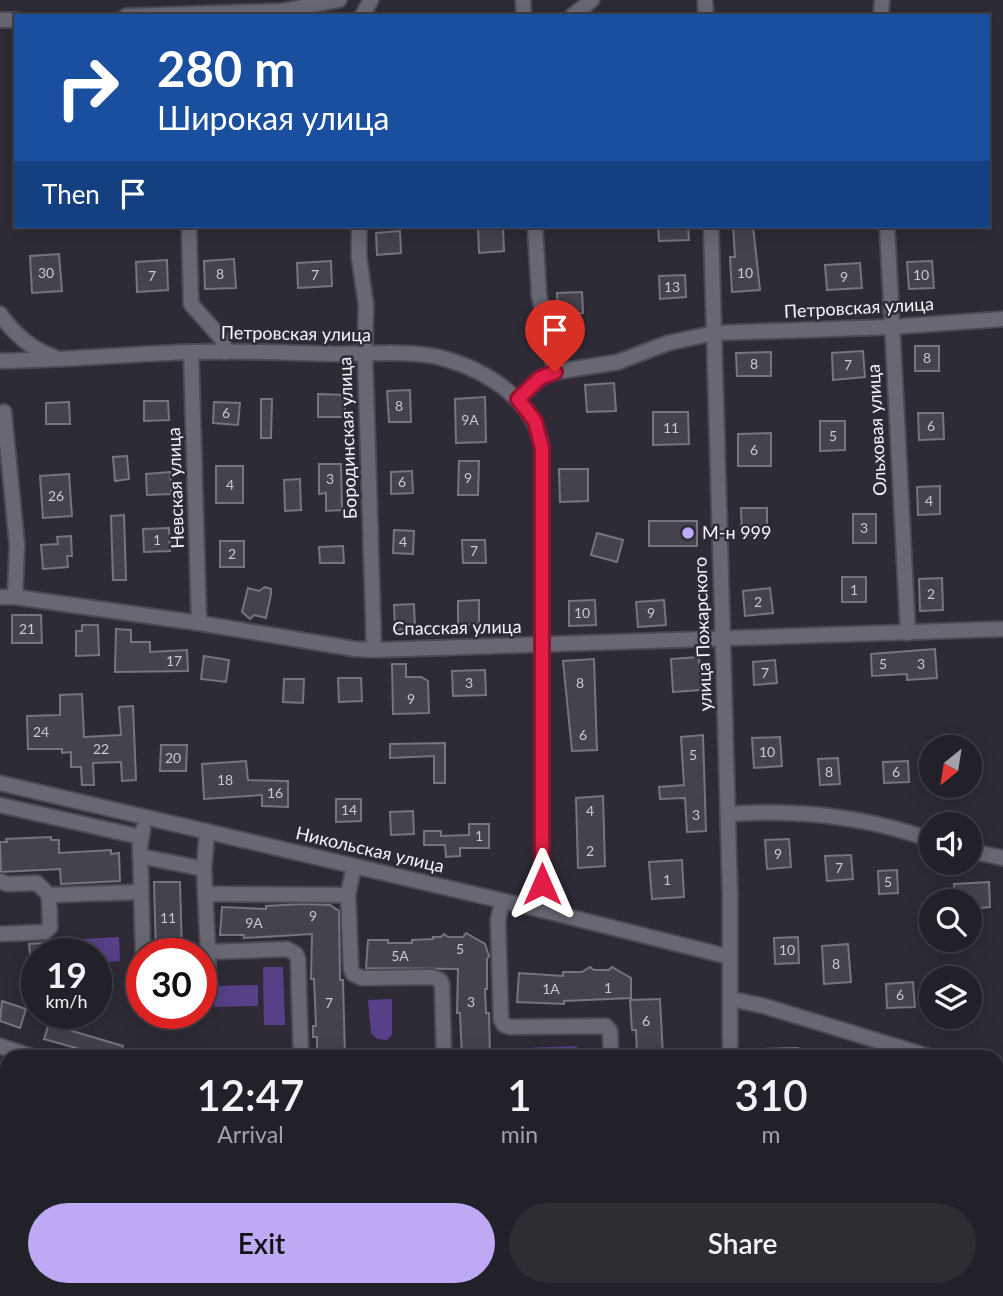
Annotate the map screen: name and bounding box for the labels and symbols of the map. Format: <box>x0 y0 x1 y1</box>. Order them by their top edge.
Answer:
house number: 30 <box>38 264 54 281</box>
house number: 10 <box>737 264 753 281</box>
house number: 8 <box>216 265 224 282</box>
house number: 7 <box>311 266 319 283</box>
house number: 10 <box>913 266 929 283</box>
house number: 7 <box>148 267 156 284</box>
house number: 9 <box>840 268 848 285</box>
house number: 13 <box>664 278 680 295</box>
street label: Петровская улица <box>783 292 935 322</box>
pin <box>525 300 585 372</box>
street label: Петровская улица <box>221 321 371 345</box>
house number: 8 <box>923 349 931 366</box>
house number: 8 <box>750 355 758 372</box>
house number: 7 <box>844 356 852 373</box>
street label: Бородинская улица <box>333 357 361 520</box>
street label: Ольховая улица <box>862 364 890 496</box>
house number: 8 <box>395 397 403 414</box>
house number: 6 <box>222 404 230 421</box>
house number: 9А <box>461 411 479 428</box>
house number: 6 <box>927 417 935 434</box>
house number: 11 <box>663 419 679 436</box>
street label: Невская улица <box>162 427 188 549</box>
house number: 5 <box>829 427 837 444</box>
house number: 6 <box>750 441 758 458</box>
house number: 9 <box>464 469 472 486</box>
house number: 3 <box>326 470 334 487</box>
house number: 6 <box>398 473 406 490</box>
house number: 4 <box>226 476 234 493</box>
house number: 26 <box>48 487 64 504</box>
house number: 4 <box>925 492 933 509</box>
house number: 3 <box>860 519 868 536</box>
place label: М-н 999 <box>702 521 771 543</box>
marker: М-н 999 <box>680 525 696 541</box>
house number: 1 <box>153 531 161 548</box>
house number: 4 <box>399 533 407 550</box>
house number: 7 <box>470 542 478 559</box>
house number: 2 <box>228 545 236 562</box>
street label: улица Пожарского <box>688 556 716 712</box>
house number: 1 <box>850 581 858 598</box>
house number: 2 <box>927 585 935 602</box>
house number: 2 <box>754 593 762 610</box>
house number: 10 <box>574 604 590 621</box>
house number: 9 <box>647 604 655 621</box>
street label: Спасская улица <box>392 615 522 639</box>
house number: 21 <box>19 620 35 637</box>
house number: 17 <box>166 652 182 669</box>
house number: 5 <box>879 655 887 672</box>
house number: 3 <box>917 655 925 672</box>
house number: 7 <box>761 664 769 681</box>
house number: 3 <box>465 674 473 691</box>
house number: 8 <box>576 674 584 691</box>
house number: 9 <box>407 690 415 707</box>
house number: 24 <box>33 723 49 740</box>
house number: 6 <box>579 726 587 743</box>
north arrow <box>919 735 982 798</box>
house number: 22 <box>93 740 109 757</box>
house number: 10 <box>759 743 775 760</box>
house number: 5 <box>689 746 697 763</box>
house number: 20 <box>165 749 181 766</box>
house number: 8 <box>825 763 833 780</box>
house number: 6 <box>892 763 900 780</box>
house number: 18 <box>217 771 233 788</box>
house number: 16 <box>267 784 283 801</box>
house number: 14 <box>341 801 357 818</box>
house number: 4 <box>586 802 594 819</box>
house number: 3 <box>692 806 700 823</box>
street label: Никольская улица <box>294 821 447 877</box>
house number: 1 <box>475 827 483 844</box>
house number: 2 <box>586 842 594 859</box>
house number: 9 <box>774 845 782 862</box>
position arrow <box>505 847 579 921</box>
house number: 7 <box>835 859 843 876</box>
house number: 1 <box>663 871 671 888</box>
house number: 5 <box>884 873 892 890</box>
house number: 9 <box>309 907 317 924</box>
house number: 11 <box>160 909 176 926</box>
house number: 9А <box>245 914 263 931</box>
speed limit sign: 30 <box>126 938 217 1029</box>
house number: 5 <box>456 940 464 957</box>
house number: 10 <box>779 941 795 958</box>
house number: 5А <box>391 947 409 964</box>
house number: 8 <box>832 955 840 972</box>
house number: 1 <box>604 979 612 996</box>
house number: 1А <box>542 980 560 997</box>
house number: 6 <box>896 986 904 1003</box>
house number: 3 <box>467 993 475 1010</box>
house number: 7 <box>325 994 333 1011</box>
house number: 6 <box>642 1012 650 1029</box>

